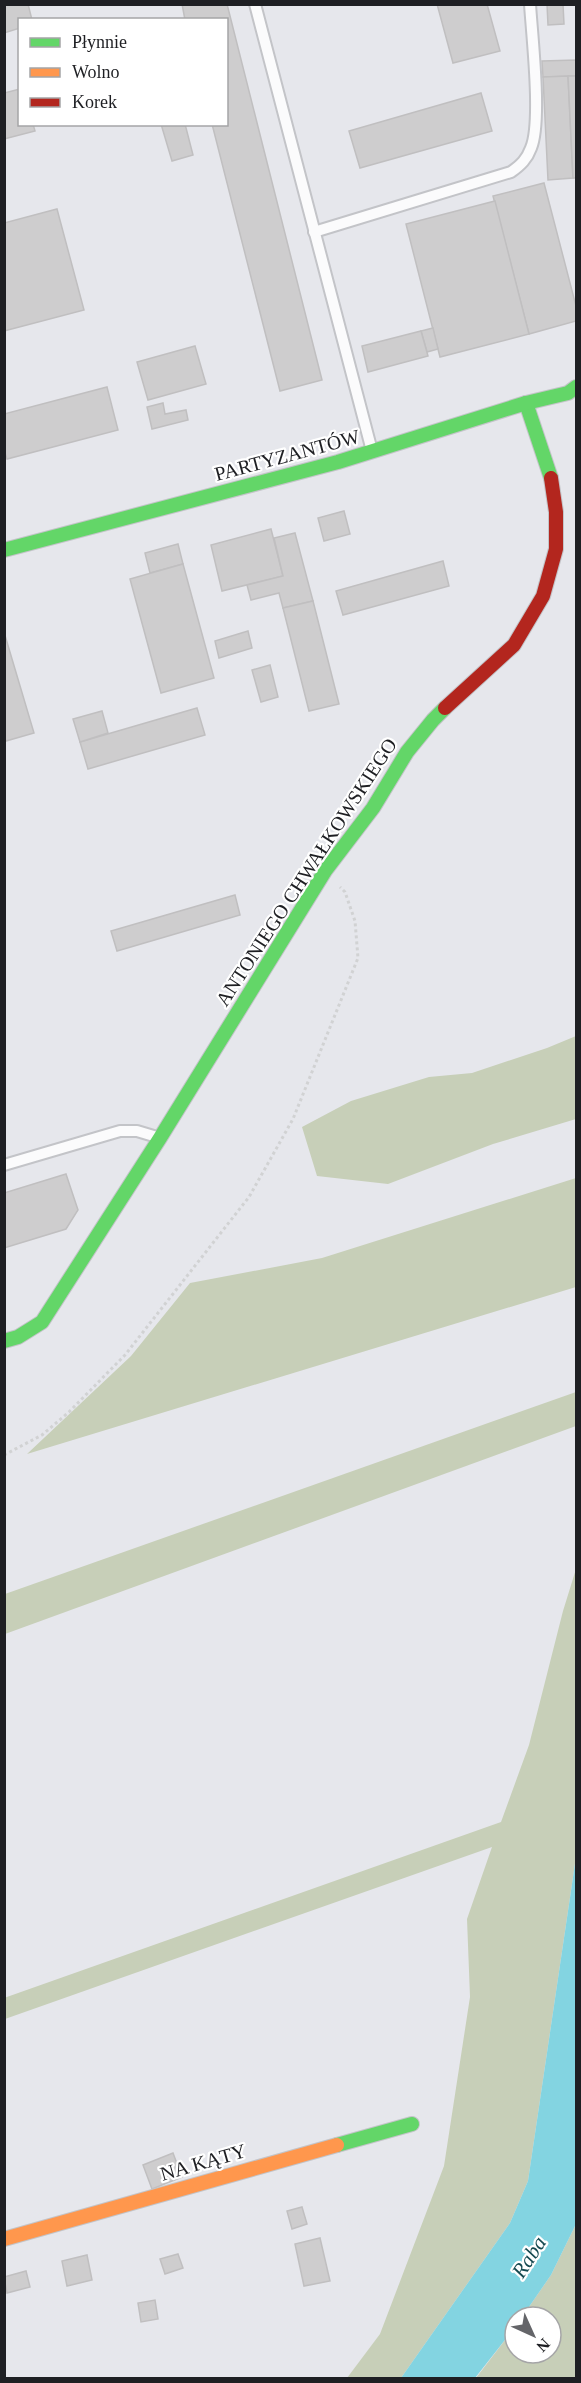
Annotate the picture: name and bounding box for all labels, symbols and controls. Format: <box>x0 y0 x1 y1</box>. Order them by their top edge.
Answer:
legend <box>18 18 228 126</box>
text: Płynnie <box>72 32 127 52</box>
text: Wolno <box>72 62 120 82</box>
text: Korek <box>72 92 117 112</box>
street label: PARTYZANTÓW <box>212 424 362 485</box>
street label: ANTONIEGO CHWAŁKOWSKIEGO <box>211 734 401 1010</box>
street label: NA KĄTY <box>158 2139 249 2186</box>
water label: Raba <box>506 2232 551 2283</box>
north arrow <box>503 2305 563 2365</box>
text: N <box>533 2335 553 2356</box>

